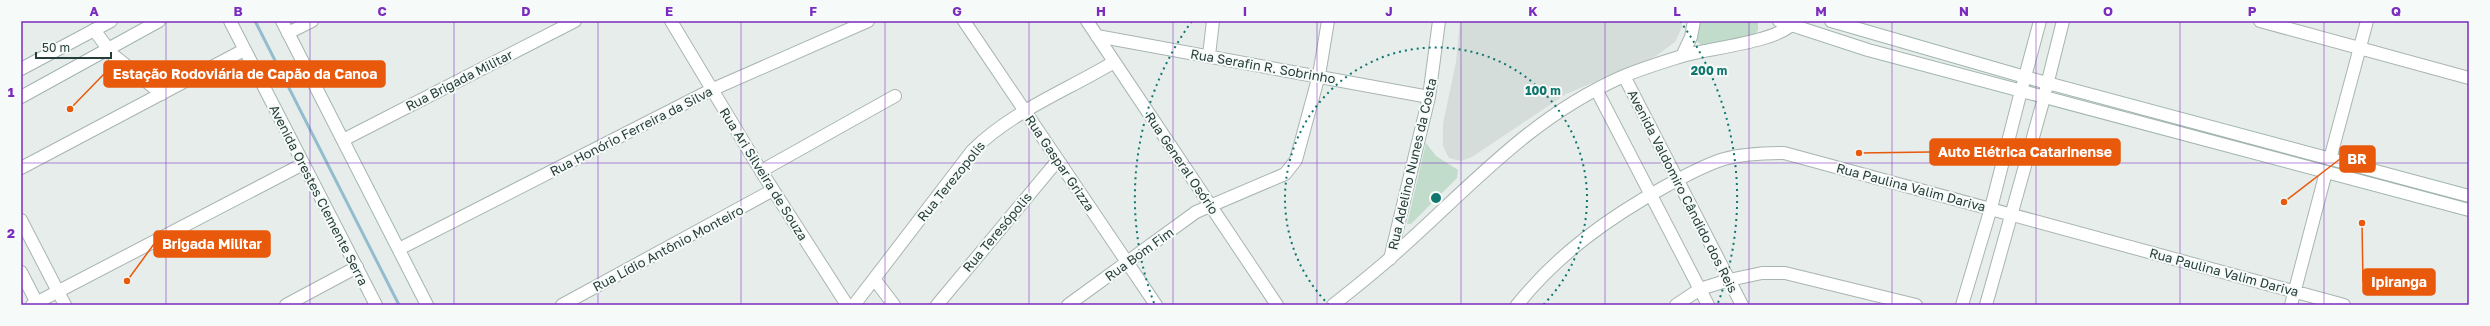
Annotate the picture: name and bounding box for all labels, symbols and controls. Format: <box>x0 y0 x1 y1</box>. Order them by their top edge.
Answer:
text: A <box>89 3 99 19</box>
text: B <box>233 3 243 19</box>
text: C <box>377 3 387 19</box>
text: D <box>521 3 531 19</box>
text: E <box>665 3 673 19</box>
text: F <box>809 3 817 19</box>
text: G <box>952 3 962 19</box>
text: H <box>1096 3 1106 19</box>
text: I <box>1243 3 1247 19</box>
text: J <box>1385 3 1393 19</box>
text: K <box>1528 3 1538 19</box>
text: L <box>1673 3 1681 19</box>
text: M <box>1815 3 1827 19</box>
text: N <box>1959 3 1969 19</box>
text: O <box>2103 3 2113 19</box>
text: P <box>2248 3 2257 19</box>
text: Q <box>2391 3 2401 19</box>
scale bar <box>36 34 111 60</box>
text: 50 m <box>42 40 70 55</box>
street label: Rua Serafin R. Sobrinho <box>1189 45 1337 87</box>
street label: Rua Brigada Militar <box>403 46 515 114</box>
callout: Estação Rodoviária de Capão da Canoa <box>104 61 385 87</box>
text: 200 m <box>1691 63 1727 78</box>
text: Estação Rodoviária de Capão da Canoa <box>113 65 377 82</box>
street label: Rua Adelino Nunes da Costa <box>1384 76 1440 252</box>
street label: Rua Honório Ferreira da Silva <box>547 83 715 179</box>
text: 100 m <box>1525 83 1561 98</box>
text: 1 <box>8 84 15 100</box>
street label: Avenida Valdomiro Cândido dos Reis <box>1625 87 1741 295</box>
street label: Avenida Orestes Clemente Serra <box>266 102 372 288</box>
street label: Rua Ari Silveira de Souza <box>717 105 811 243</box>
street label: Rua General Osório <box>1142 109 1222 217</box>
street label: Rua Gaspar Grizza <box>1022 112 1098 214</box>
street label: Rua Terezopolis <box>914 138 988 224</box>
callout: Auto Elétrica Catarinense <box>1930 139 2120 165</box>
text: Auto Elétrica Catarinense <box>1938 143 2112 160</box>
callout: BR <box>2340 146 2375 172</box>
text: BR <box>2347 150 2367 167</box>
street label: Rua Paulina Valim Dariva <box>1835 159 1987 215</box>
street label: Rua Teresópolis <box>959 189 1035 275</box>
centre of rings <box>1429 191 1443 205</box>
street label: Rua Lídio Antônio Monteiro <box>590 201 746 295</box>
street label: Rua Bom Fim <box>1102 224 1176 284</box>
text: 2 <box>7 225 15 241</box>
callout: Brigada Militar <box>154 231 270 257</box>
text: Brigada Militar <box>162 235 263 252</box>
street label: Rua Paulina Valim Dariva <box>2148 244 2300 300</box>
callout: Ipiranga <box>2363 269 2435 295</box>
text: Ipiranga <box>2371 273 2427 290</box>

